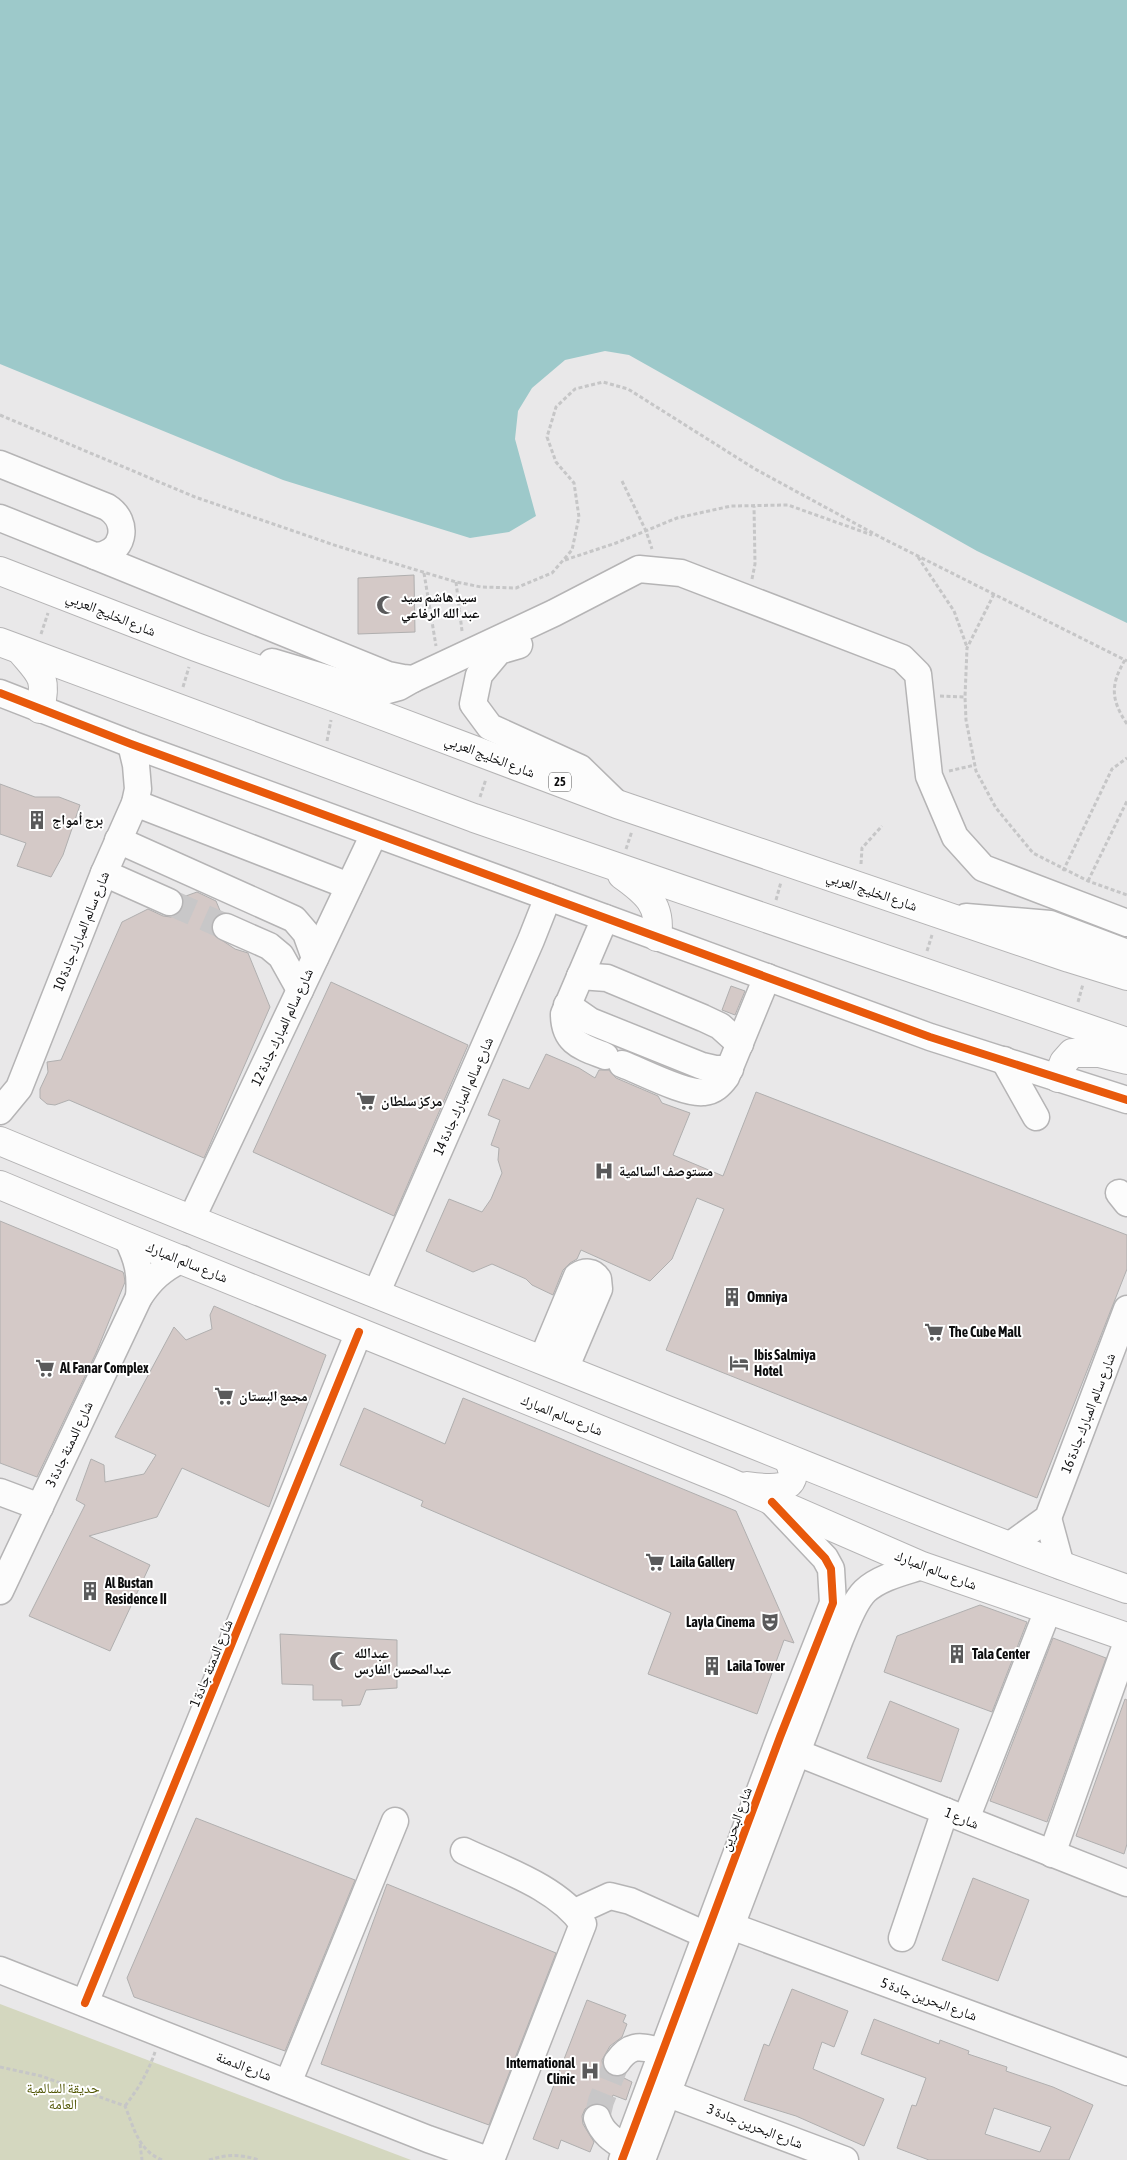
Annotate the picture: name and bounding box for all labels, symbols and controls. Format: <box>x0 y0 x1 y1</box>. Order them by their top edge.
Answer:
street label: شارع الخليج العربي <box>63 589 158 643</box>
place label: سيد هاشم سيد عبد الله الرفاعي <box>401 589 479 624</box>
mosque icon: سيد هاشم سيد عبد الله الرفاعي <box>375 594 397 616</box>
street label: شارع الخليج العربي <box>441 731 537 784</box>
road number: 25 <box>549 772 571 792</box>
building icon: برج أمواج <box>26 809 48 831</box>
place label: برج أمواج <box>52 812 103 829</box>
street label: شارع الخليج العربي <box>823 868 920 917</box>
street label: شارع سالم المبارك جادة 10 <box>50 869 114 994</box>
street label: شارع سالم المبارك جادة 12 <box>248 966 318 1089</box>
street label: شارع سالم المبارك جادة 14 <box>430 1035 498 1158</box>
supermarket icon: مركز سلطان <box>355 1090 377 1112</box>
place label: مركز سلطان <box>381 1093 442 1110</box>
hospital icon: مستوصف السالمية <box>593 1160 615 1182</box>
place label: مستوصف السالمية <box>619 1163 713 1179</box>
street label: شارع سالم المبارك <box>143 1238 230 1287</box>
building icon: Omniya <box>721 1286 743 1308</box>
place label: Omniya <box>747 1289 788 1305</box>
supermarket icon: The Cube Mall <box>923 1321 945 1343</box>
place label: The Cube Mall <box>949 1324 1022 1340</box>
place label: Ibis Salmiya Hotel <box>754 1347 816 1379</box>
street label: شارع سالم المبارك جادة 16 <box>1058 1351 1120 1476</box>
hotel icon: Ibis Salmiya Hotel <box>728 1352 750 1374</box>
supermarket icon: Al Fanar Complex <box>34 1357 56 1379</box>
place label: Al Fanar Complex <box>59 1360 149 1376</box>
supermarket icon: مجمع البستان <box>213 1385 235 1407</box>
place label: مجمع البستان <box>239 1388 308 1406</box>
street label: شارع سالم المبارك <box>518 1391 605 1440</box>
street label: شارع الدمنة جادة 3 <box>42 1399 98 1490</box>
street label: شارع سالم المبارك <box>892 1547 979 1595</box>
supermarket icon: Laila Gallery <box>644 1551 666 1573</box>
place label: Laila Gallery <box>670 1554 735 1570</box>
place label: Al Bustan Residence II <box>104 1575 167 1607</box>
building icon: Al Bustan Residence II <box>79 1580 101 1602</box>
theatre icon: Layla Cinema <box>759 1611 781 1633</box>
place label: Layla Cinema <box>686 1614 755 1630</box>
street label: شارع الدمنة جادة 1 <box>186 1617 238 1710</box>
building icon: Tala Center <box>946 1643 968 1665</box>
place label: عبدالله عبدالمحسن الفارس <box>354 1645 451 1678</box>
place label: Tala Center <box>972 1646 1031 1662</box>
mosque icon: عبدالله عبدالمحسن الفارس <box>328 1650 350 1672</box>
building icon: Laila Tower <box>701 1655 723 1677</box>
place label: Laila Tower <box>727 1658 786 1674</box>
street label: شارع البحرين <box>717 1785 757 1854</box>
street label: شارع 1 <box>942 1804 981 1834</box>
street label: شارع البحرين جادة 5 <box>878 1974 979 2026</box>
street label: شارع الدمنة <box>213 2048 274 2086</box>
place label: International Clinic <box>506 2055 576 2087</box>
hospital icon: International Clinic <box>579 2060 601 2082</box>
park label: حديقة السالمية العامة <box>26 2080 100 2112</box>
street label: شارع البحرين جادة 3 <box>704 2100 805 2153</box>

